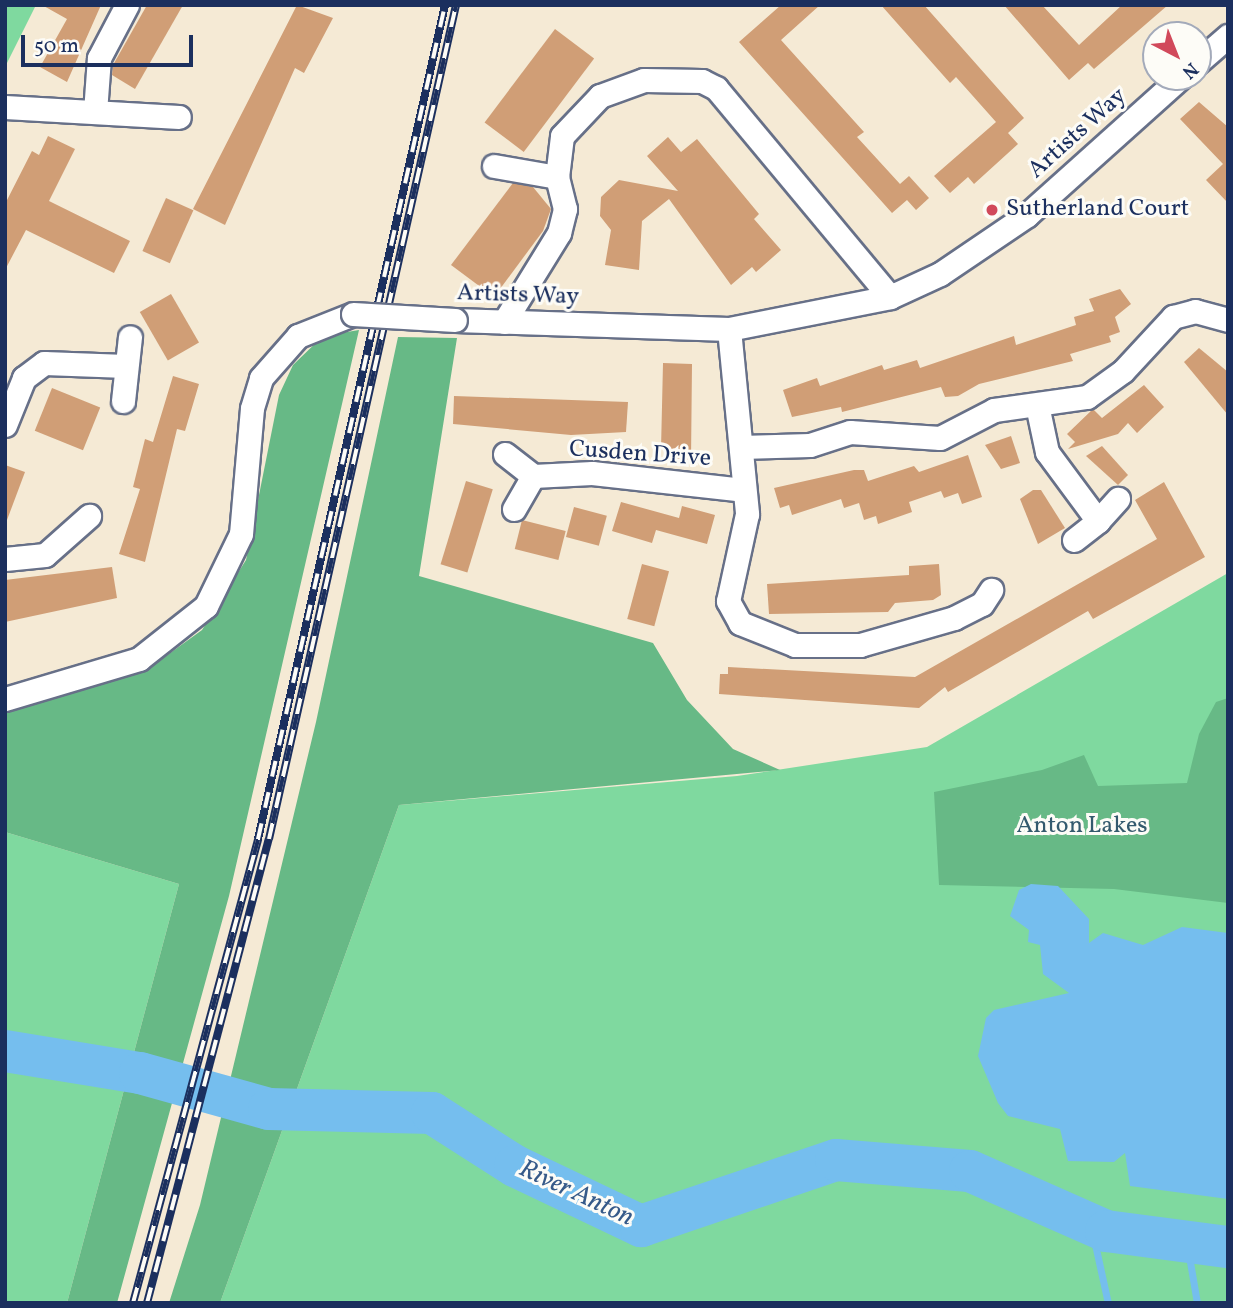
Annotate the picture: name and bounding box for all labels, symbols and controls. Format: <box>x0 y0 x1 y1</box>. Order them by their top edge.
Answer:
scale bar <box>24 21 196 65</box>
north arrow <box>1142 21 1212 91</box>
text: 50 m <box>34 32 79 61</box>
text: N <box>1176 56 1204 84</box>
street label: Artists Way <box>1023 82 1133 186</box>
place label: Sutherland Court <box>1006 196 1189 224</box>
marker: Sutherland Court <box>984 202 1000 218</box>
street label: Artists Way <box>456 279 580 313</box>
street label: Cusden Drive <box>568 436 712 474</box>
park label: Anton Lakes <box>1016 813 1148 841</box>
water label: River Anton <box>514 1154 638 1234</box>

